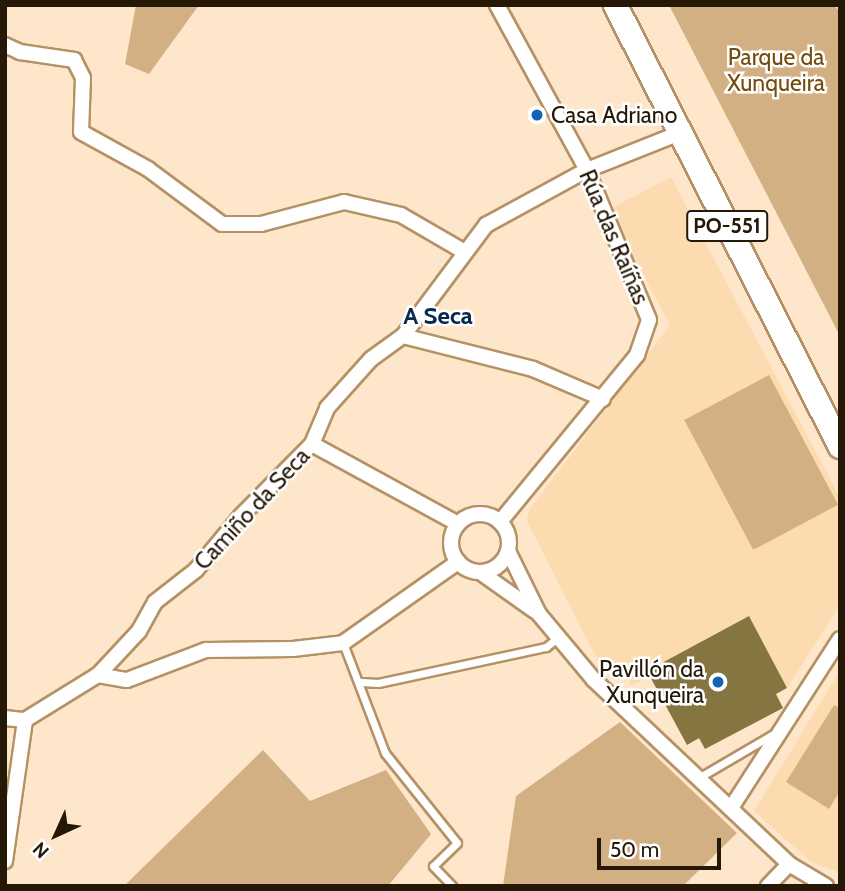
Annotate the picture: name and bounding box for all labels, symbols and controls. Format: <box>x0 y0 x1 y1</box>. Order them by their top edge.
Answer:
park label: Parque da Xunqueira <box>727 43 825 97</box>
place label: Casa Adriano <box>551 101 677 129</box>
marker: Casa Adriano <box>529 107 545 123</box>
street label: Rúa das Raíñas <box>573 166 655 308</box>
road number: PO-551 <box>685 208 769 244</box>
district label: A Seca <box>403 302 473 330</box>
street label: Camiño da Seca <box>189 442 315 576</box>
place label: Pavillón da Xunqueira <box>599 655 704 709</box>
marker: Pavillón da Xunqueira <box>710 674 726 690</box>
north arrow <box>21 800 91 870</box>
scale bar <box>600 824 724 868</box>
text: N <box>28 837 54 863</box>
text: 50 m <box>610 837 659 862</box>

